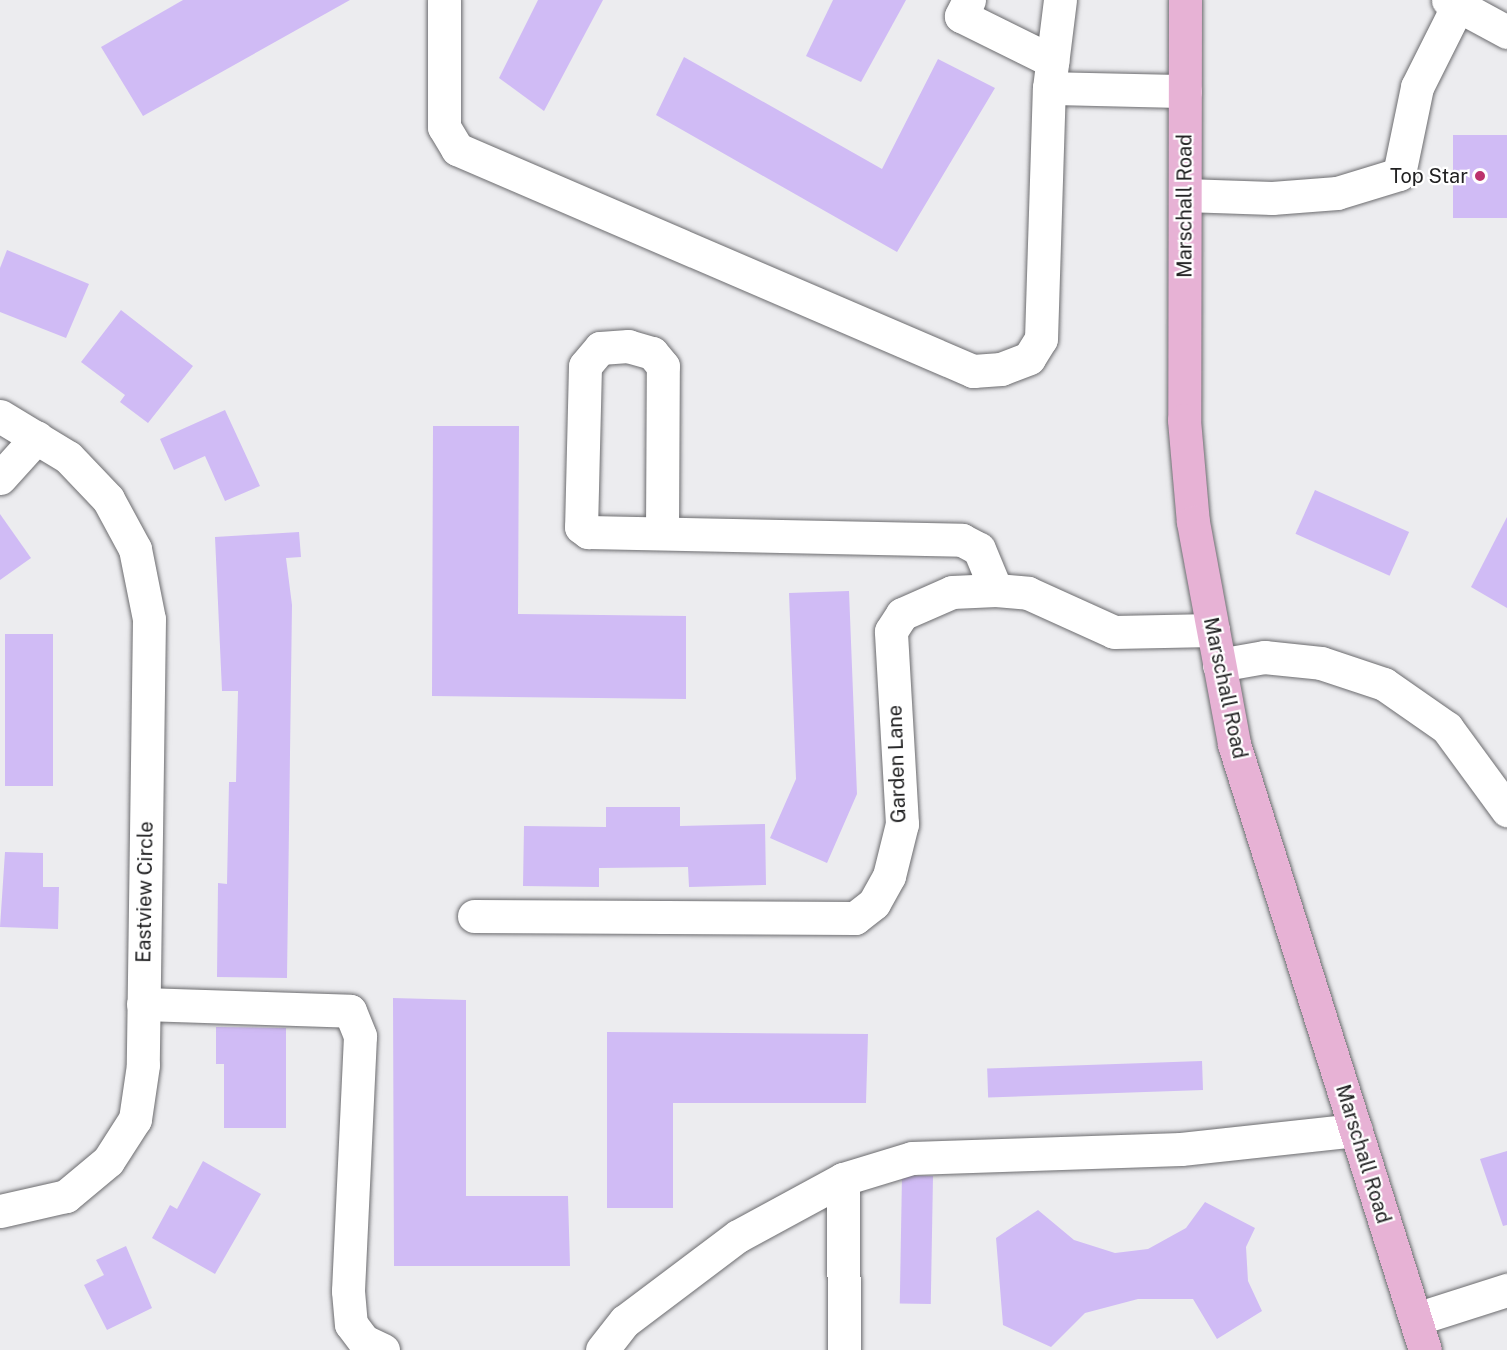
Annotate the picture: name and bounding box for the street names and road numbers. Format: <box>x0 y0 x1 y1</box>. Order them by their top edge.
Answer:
street label: Marschall Road <box>1173 134 1197 278</box>
street label: Marschall Road <box>1198 615 1252 761</box>
street label: Garden Lane <box>883 705 911 823</box>
street label: Eastview Circle <box>132 821 158 963</box>
street label: Marschall Road <box>1330 1082 1396 1226</box>

